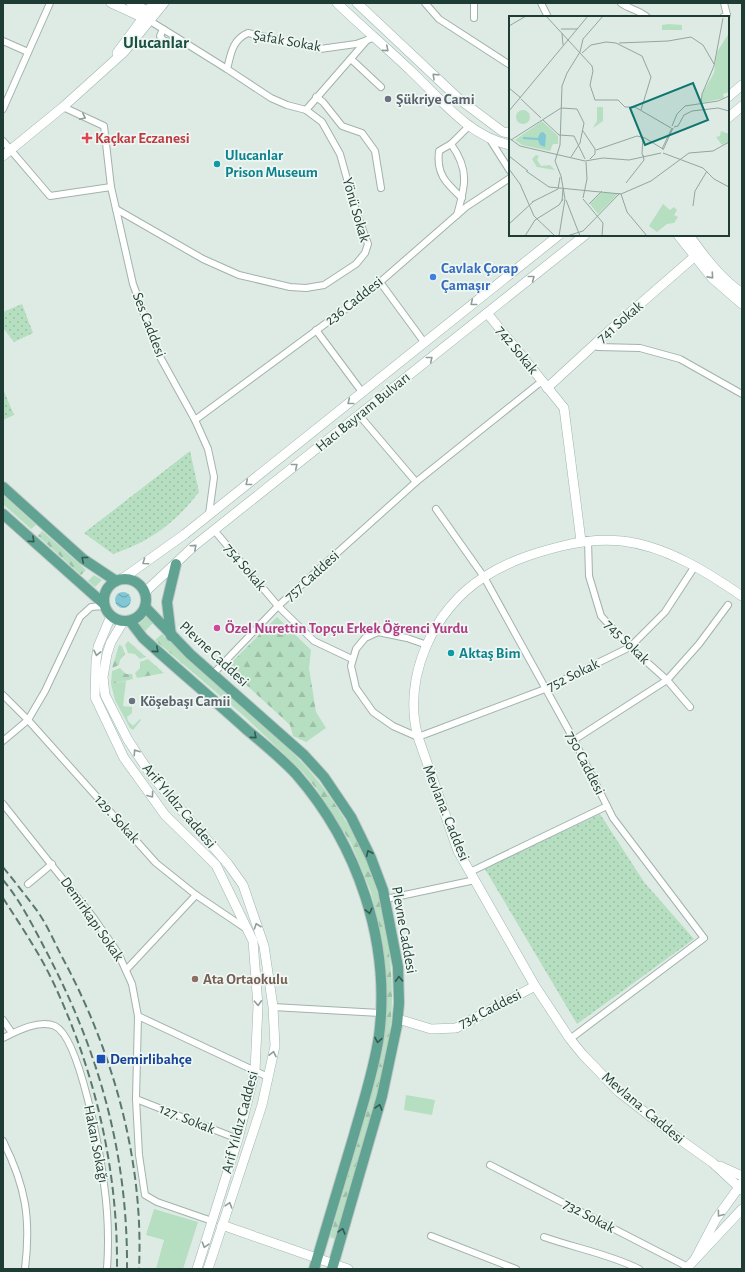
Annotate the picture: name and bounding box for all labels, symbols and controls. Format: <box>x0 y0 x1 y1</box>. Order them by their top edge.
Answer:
inset map <box>509 16 729 236</box>
street label: Şafak Sokak <box>252 28 322 54</box>
district label: Ulucanlar <box>123 34 189 51</box>
one-way arrow <box>381 44 389 52</box>
one-way arrow <box>432 73 440 81</box>
place label: Şükriye Cami <box>396 92 475 107</box>
marker: Şükriye Cami <box>383 94 393 104</box>
one-way arrow <box>79 112 87 120</box>
place label: Kaçkar Eczanesi <box>95 131 190 146</box>
marker: Kaçkar Eczanesi <box>82 133 92 143</box>
place label: Ulucanlar Prison Museum <box>225 148 318 180</box>
marker: Ulucanlar Prison Museum <box>212 159 222 169</box>
street label: Yönü Sokak <box>340 176 372 244</box>
place label: Cavlak Çorap Çamaşır <box>441 261 519 293</box>
marker: Cavlak Çorap Çamaşır <box>428 272 438 282</box>
one-way arrow <box>706 272 713 279</box>
street label: 236 Caddesi <box>322 274 386 328</box>
one-way arrow <box>527 275 534 282</box>
street label: Ses Caddesi <box>130 291 168 359</box>
one-way arrow <box>471 298 478 305</box>
street label: 741 Sokak <box>594 298 646 346</box>
street label: 742 Sokak <box>493 323 541 377</box>
one-way arrow <box>425 356 432 363</box>
street label: Hacı Bayram Bulvarı <box>313 369 413 455</box>
one-way arrow <box>347 397 355 404</box>
one-way arrow <box>291 463 298 470</box>
one-way arrow <box>246 478 253 485</box>
one-way arrow <box>27 536 35 543</box>
street label: 754 Sokak <box>221 540 269 594</box>
one-way arrow <box>189 544 197 552</box>
street label: 757 Caddesi <box>282 548 342 604</box>
one-way arrow <box>81 557 88 564</box>
one-way arrow <box>143 557 150 564</box>
street label: 745 Sokak <box>601 617 653 667</box>
street label: Plevne Caddesi <box>177 618 251 690</box>
place label: Özel Nurettin Topçu Erkek Öğrenci Yurdu <box>225 620 468 636</box>
marker: Özel Nurettin Topçu Erkek Öğrenci Yurdu <box>212 623 222 633</box>
one-way arrow <box>152 645 159 652</box>
place label: Aktaş Bim <box>459 646 521 661</box>
marker: Aktaş Bim <box>446 648 456 658</box>
one-way arrow <box>94 650 102 656</box>
street label: 752 Sokak <box>544 656 602 694</box>
place label: Köşebaşı Camii <box>140 694 230 709</box>
marker: Köşebaşı Camii <box>127 696 137 706</box>
street label: 750 Caddesi <box>563 729 607 797</box>
one-way arrow <box>249 731 257 738</box>
one-way arrow <box>134 750 141 757</box>
street label: Arif Yıldız Caddesi <box>139 761 219 851</box>
street label: Mevlana. Caddesi <box>420 763 472 863</box>
one-way arrow <box>146 791 154 798</box>
street label: 129. Sokak <box>92 792 143 846</box>
one-way arrow <box>366 850 374 858</box>
street label: Demirkapı Sokak <box>58 874 127 964</box>
street label: Plevne Caddesi <box>389 885 419 975</box>
one-way arrow <box>365 908 373 914</box>
one-way arrow <box>253 922 262 929</box>
place label: Ata Ortaokulu <box>203 972 288 987</box>
marker: Ata Ortaokulu <box>190 974 200 984</box>
one-way arrow <box>394 976 403 982</box>
street label: 734 Caddesi <box>456 987 524 1031</box>
one-way arrow <box>253 1000 262 1006</box>
one-way arrow <box>374 1037 383 1043</box>
one-way arrow <box>269 1051 277 1057</box>
place label: Demirlibahçe <box>110 1052 192 1067</box>
marker: Demirlibahçe <box>95 1053 107 1065</box>
street label: Arif Yıldız Caddesi <box>219 1069 261 1175</box>
street label: Mevlana. Caddesi <box>599 1069 687 1147</box>
street label: 127. Sokak <box>157 1101 217 1137</box>
street label: Hakan Sokağı <box>81 1104 111 1184</box>
one-way arrow <box>374 1104 383 1111</box>
street label: 732 Sokak <box>561 1196 617 1236</box>
one-way arrow <box>224 1202 232 1209</box>
one-way arrow <box>718 1209 725 1216</box>
one-way arrow <box>338 1228 346 1235</box>
one-way arrow <box>201 1241 210 1248</box>

